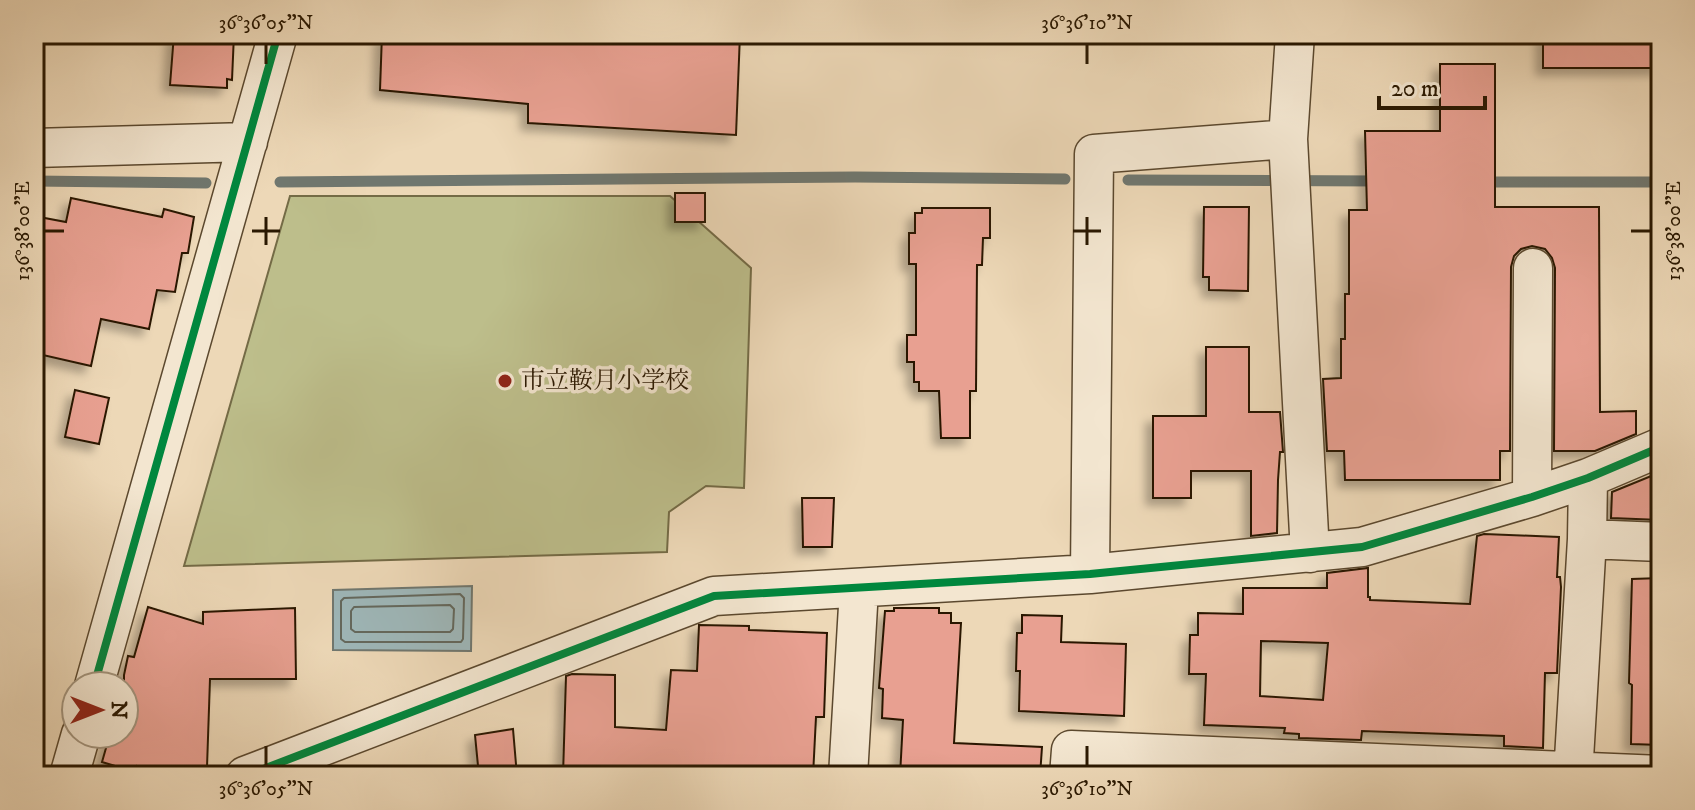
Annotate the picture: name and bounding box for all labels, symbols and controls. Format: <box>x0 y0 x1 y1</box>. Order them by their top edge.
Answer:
text: 36°36'05"N <box>219 11 313 36</box>
text: 36°36'10"N <box>1041 11 1133 36</box>
scale bar <box>1379 60 1485 110</box>
text: 20 m <box>1391 74 1439 104</box>
text: 136°38'00"E <box>11 181 36 281</box>
text: 136°38'00"E <box>1662 181 1687 281</box>
place label: 市立鞍月小学校 <box>521 366 689 396</box>
marker: 市立鞍月小学校 <box>496 372 514 390</box>
north arrow <box>60 670 140 750</box>
text: N <box>105 701 132 719</box>
text: 36°36'05"N <box>219 777 313 802</box>
text: 36°36'10"N <box>1041 777 1133 802</box>

